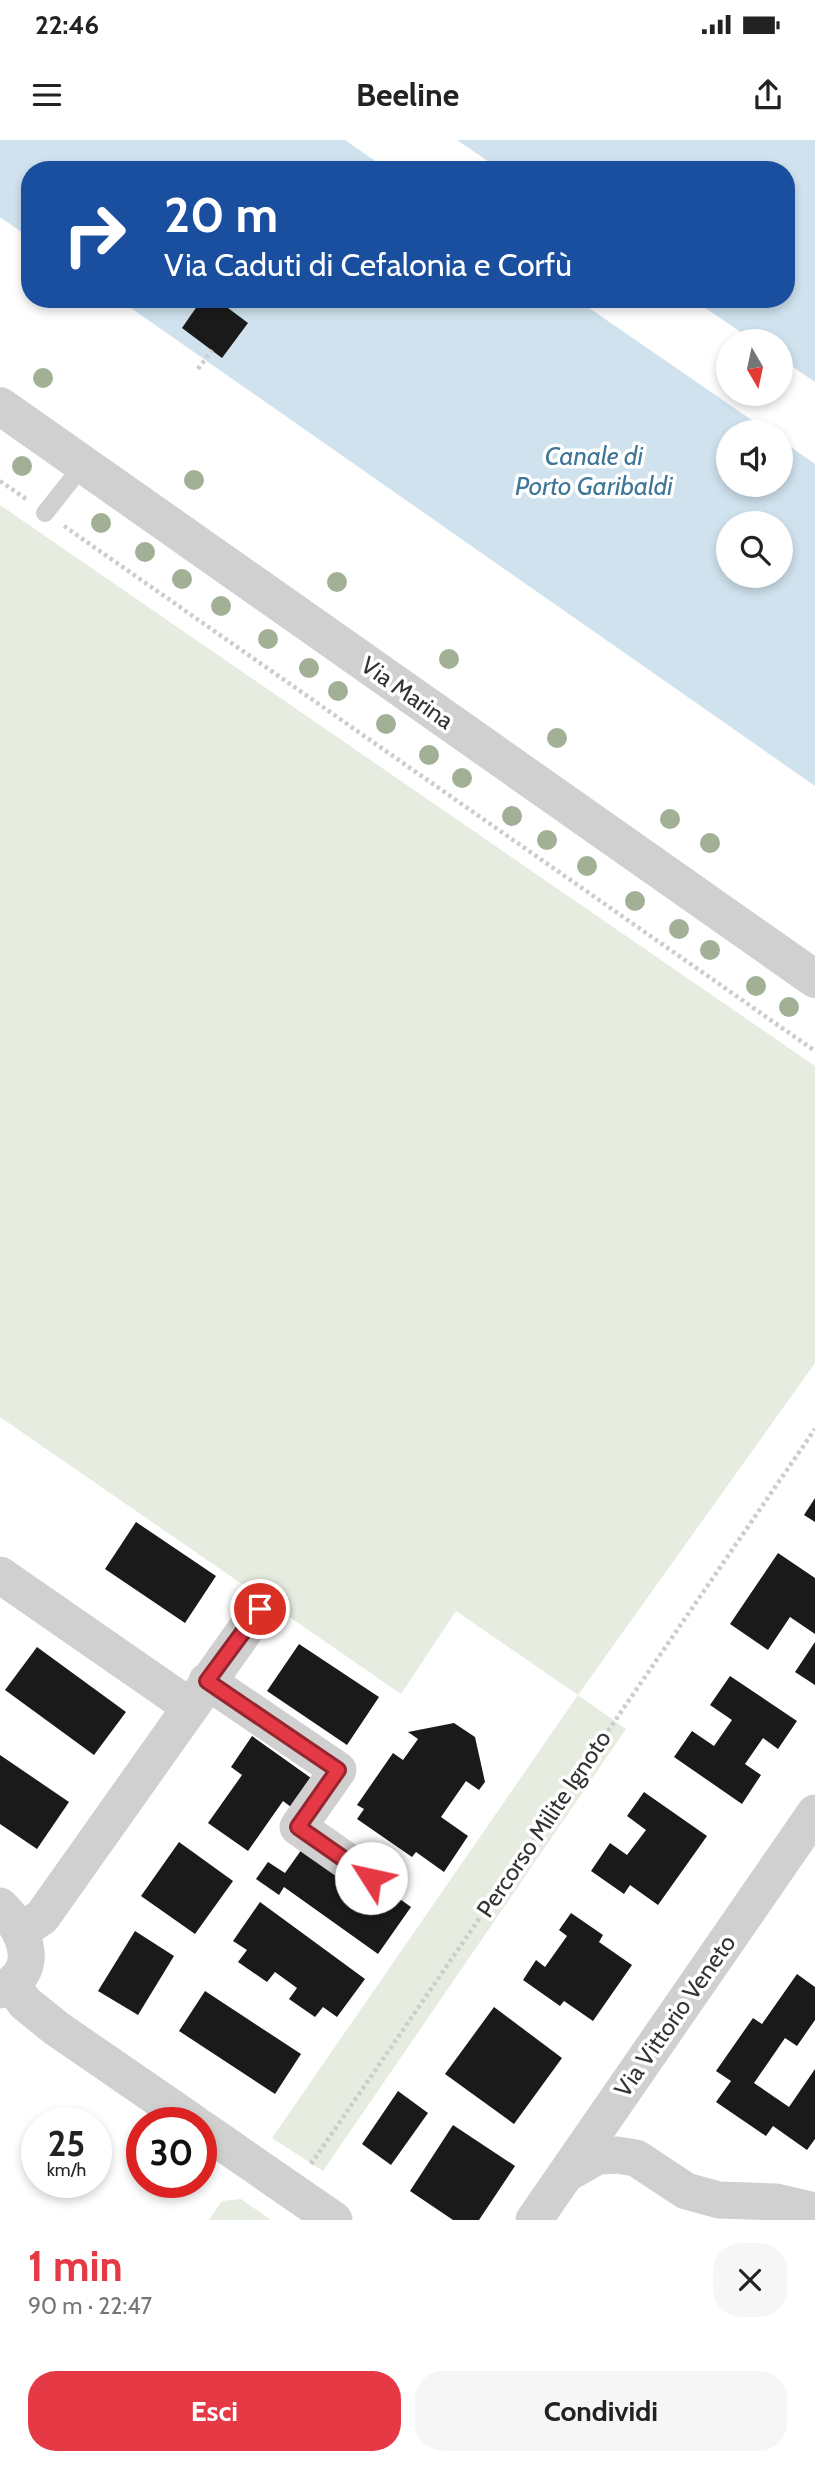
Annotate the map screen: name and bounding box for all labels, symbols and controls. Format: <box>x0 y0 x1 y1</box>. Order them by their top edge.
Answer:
text: 22:46 <box>35 9 99 41</box>
text: Beeline <box>356 75 459 114</box>
icon: menu <box>28 76 66 114</box>
icon: share <box>749 76 787 114</box>
text: 20 m <box>164 185 278 244</box>
icon: right <box>49 189 140 280</box>
text: Via Caduti di Cefalonia e Corfù <box>164 245 572 284</box>
north arrow <box>716 329 793 406</box>
map controls <box>716 329 793 588</box>
button: sound <box>716 420 793 497</box>
water label: Canale di Porto Garibaldi <box>515 440 673 502</box>
button: search <box>716 511 793 588</box>
street label: Via Marina <box>355 650 459 735</box>
pin <box>230 1579 290 1639</box>
icon: arrive <box>241 1590 279 1628</box>
street label: Percorso Milite Ignoto <box>470 1725 617 1923</box>
position arrow <box>334 1841 408 1915</box>
street label: Via Vittorio Veneto <box>608 1929 741 2102</box>
speed limit sign: 30 <box>126 2107 217 2198</box>
text: 25 <box>48 2122 85 2165</box>
text: km/h <box>47 2159 86 2181</box>
text: 1 min <box>28 2240 123 2292</box>
button: close <box>713 2243 787 2317</box>
text: 90 m · 22:47 <box>28 2292 152 2320</box>
button: Esci <box>28 2371 401 2451</box>
button: Condividi <box>415 2371 787 2451</box>

